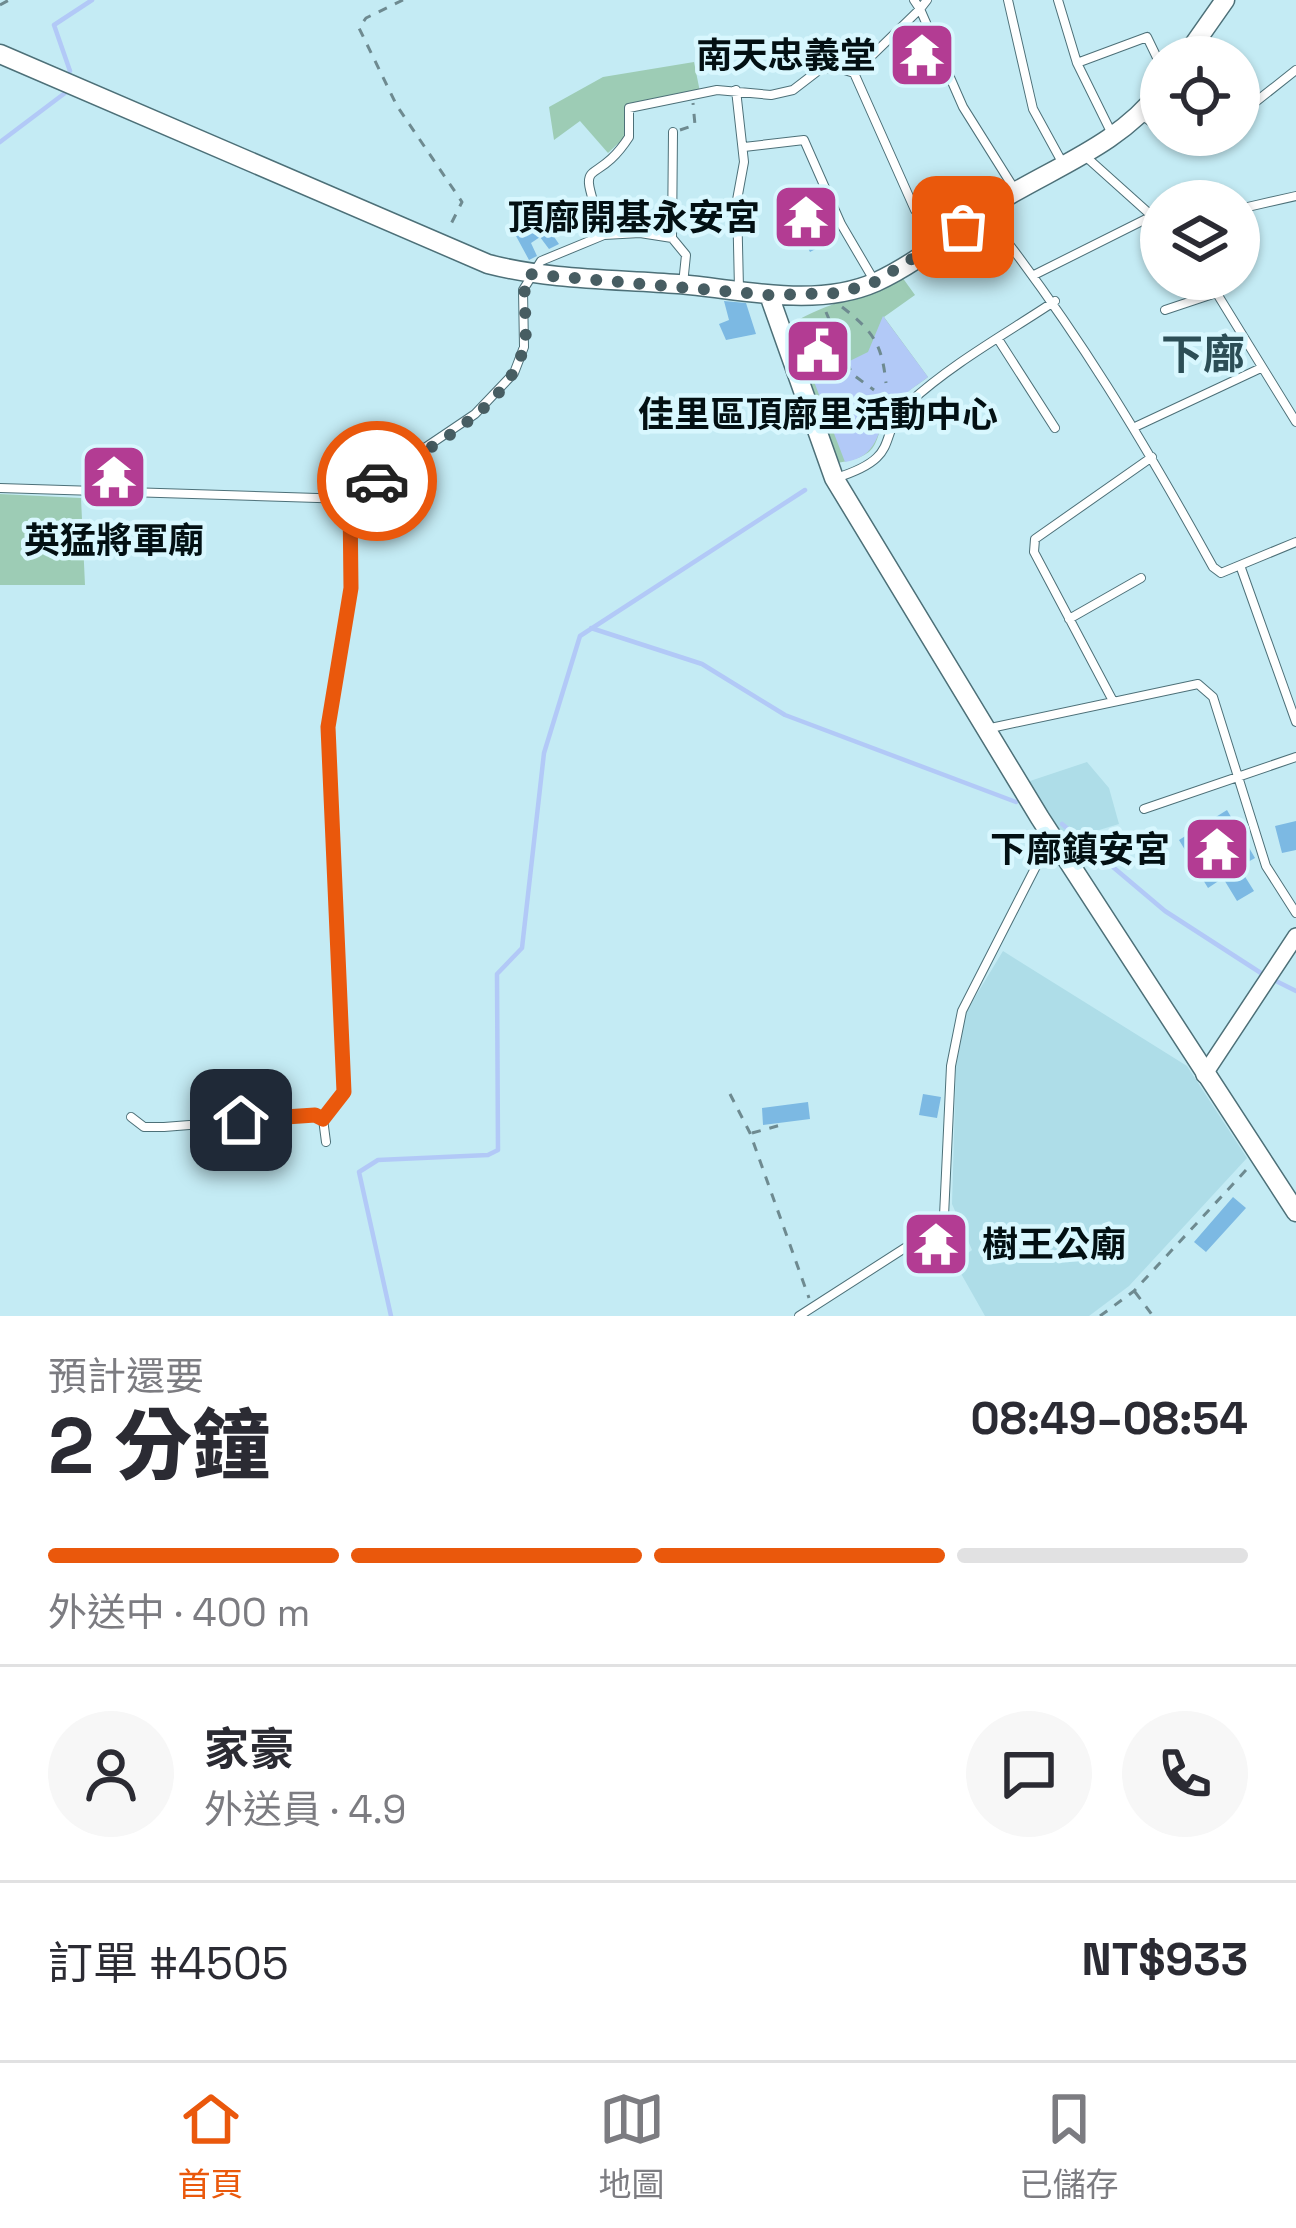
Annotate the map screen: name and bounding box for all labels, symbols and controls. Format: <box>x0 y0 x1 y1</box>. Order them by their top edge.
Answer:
temple icon: 南天忠義堂 <box>887 20 957 90</box>
place label: 南天忠義堂 <box>696 33 876 79</box>
map controls <box>1140 36 1260 300</box>
button: locate <box>1140 36 1260 156</box>
pin <box>912 176 1014 278</box>
button: layers <box>1140 180 1260 300</box>
temple icon: 頂廍開基永安宮 <box>771 182 841 252</box>
icon: bag <box>930 194 996 260</box>
place label: 頂廍開基永安宮 <box>508 195 760 241</box>
public building icon: 佳里區頂廍里活動中心 <box>783 316 853 386</box>
district label: 下廍 <box>1161 328 1245 381</box>
place label: 佳里區頂廍里活動中心 <box>638 392 998 438</box>
courier <box>317 421 437 541</box>
temple icon: 英猛將軍廟 <box>79 442 149 512</box>
icon: car <box>344 448 410 514</box>
place label: 英猛將軍廟 <box>24 518 204 564</box>
temple icon: 下廍鎮安宮 <box>1182 814 1252 884</box>
place label: 下廍鎮安宮 <box>990 827 1170 873</box>
pin <box>190 1069 292 1171</box>
icon: home <box>208 1087 274 1153</box>
temple icon: 樹王公廟 <box>901 1209 971 1279</box>
place label: 樹王公廟 <box>982 1222 1126 1268</box>
text: 預計還要 <box>48 1352 204 1401</box>
text: 08:49–08:54 <box>971 1390 1248 1447</box>
text: 2 分鐘 <box>48 1396 270 1496</box>
text: 外送中 · 400 m <box>48 1588 310 1637</box>
button: person <box>48 1711 174 1837</box>
button: chat <box>966 1711 1092 1837</box>
button: phone <box>1122 1711 1248 1837</box>
text: 家豪 <box>204 1721 294 1778</box>
text: 外送員 · 4.9 <box>204 1785 406 1834</box>
text: NT$933 <box>1082 1931 1248 1988</box>
text: 訂單 #4505 <box>48 1935 289 1992</box>
tab: 首頁 <box>178 2086 244 2206</box>
tab: 地圖 <box>599 2086 665 2206</box>
tab: 已儲存 <box>1020 2086 1119 2206</box>

